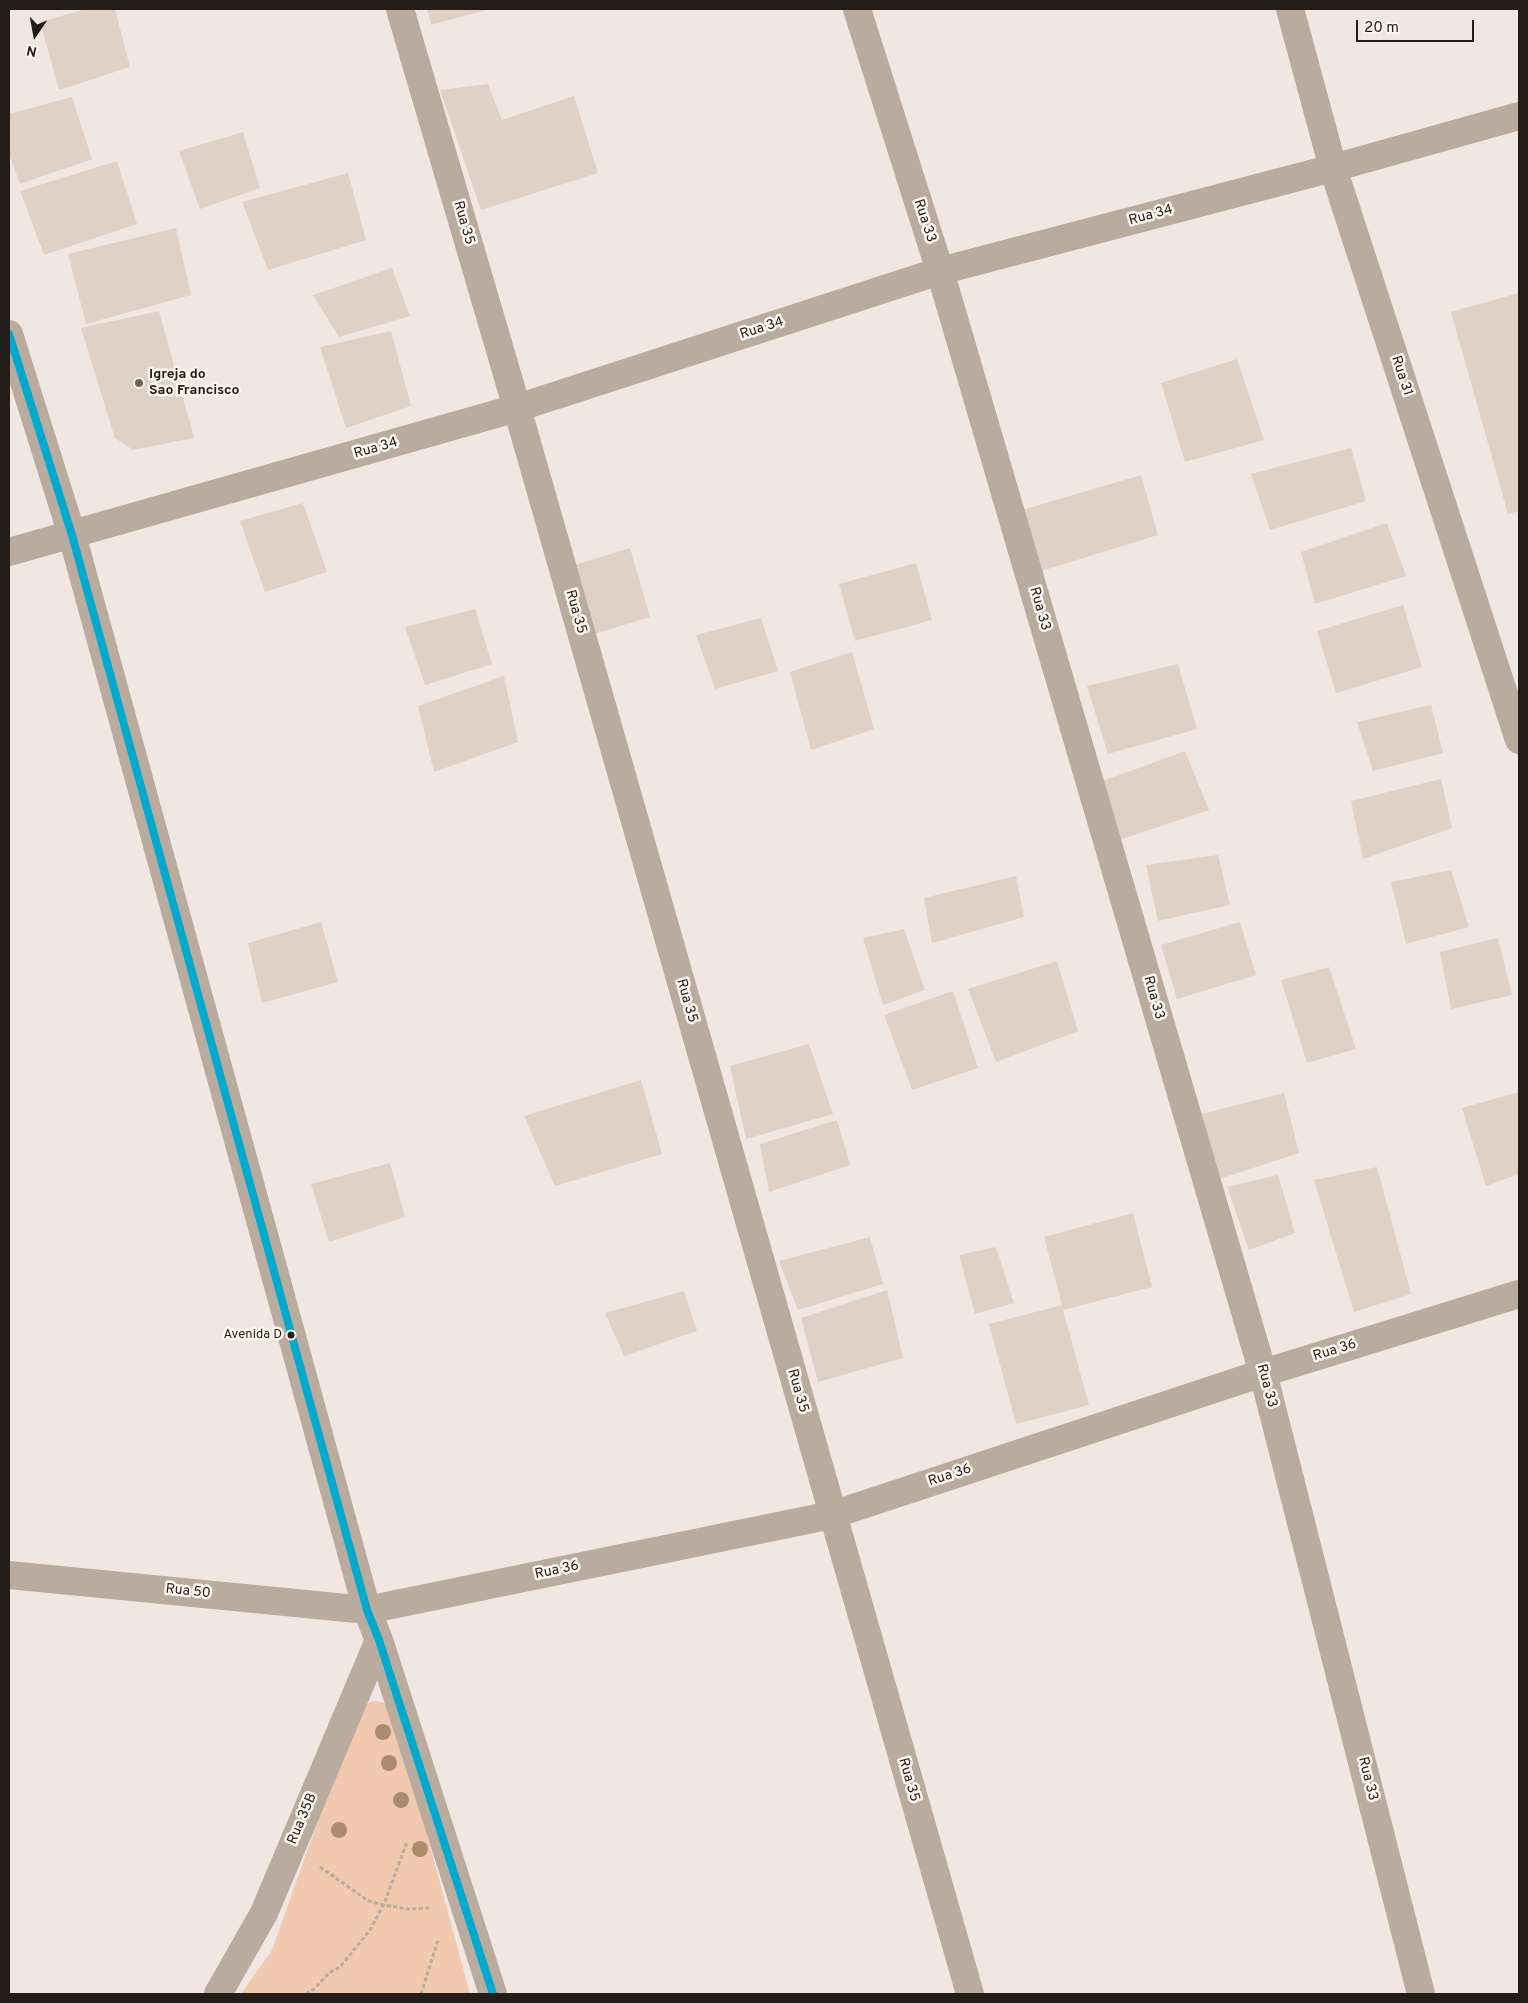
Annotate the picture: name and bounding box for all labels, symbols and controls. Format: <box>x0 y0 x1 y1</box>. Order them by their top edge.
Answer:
north arrow <box>10 10 60 60</box>
scale bar <box>1358 10 1476 42</box>
text: 20 m <box>1364 19 1399 38</box>
text: N <box>25 41 38 60</box>
street label: Rua 33 <box>909 197 939 245</box>
street label: Rua 35 <box>449 199 477 247</box>
street label: Rua 34 <box>1127 202 1175 230</box>
street label: Rua 34 <box>738 314 786 344</box>
street label: Rua 31 <box>1387 354 1415 398</box>
place label: Igreja do Sao Francisco <box>149 367 240 400</box>
marker: Igreja do Sao Francisco <box>133 377 145 389</box>
street label: Rua 34 <box>352 435 400 463</box>
street label: Rua 33 <box>1025 585 1053 633</box>
street label: Rua 35 <box>561 588 589 636</box>
street label: Rua 33 <box>1139 974 1167 1022</box>
street label: Rua 35 <box>672 977 700 1025</box>
place label: Avenida D <box>223 1327 282 1343</box>
marker: Avenida D <box>286 1330 296 1340</box>
street label: Rua 36 <box>1311 1336 1359 1366</box>
street label: Rua 33 <box>1252 1362 1280 1410</box>
street label: Rua 35 <box>783 1367 811 1415</box>
street label: Rua 36 <box>926 1461 974 1491</box>
street label: Rua 36 <box>533 1558 581 1584</box>
street label: Rua 50 <box>165 1581 211 1603</box>
street label: Rua 33 <box>1353 1755 1381 1803</box>
street label: Rua 35 <box>894 1756 922 1804</box>
street label: Rua 35B <box>285 1791 321 1847</box>

